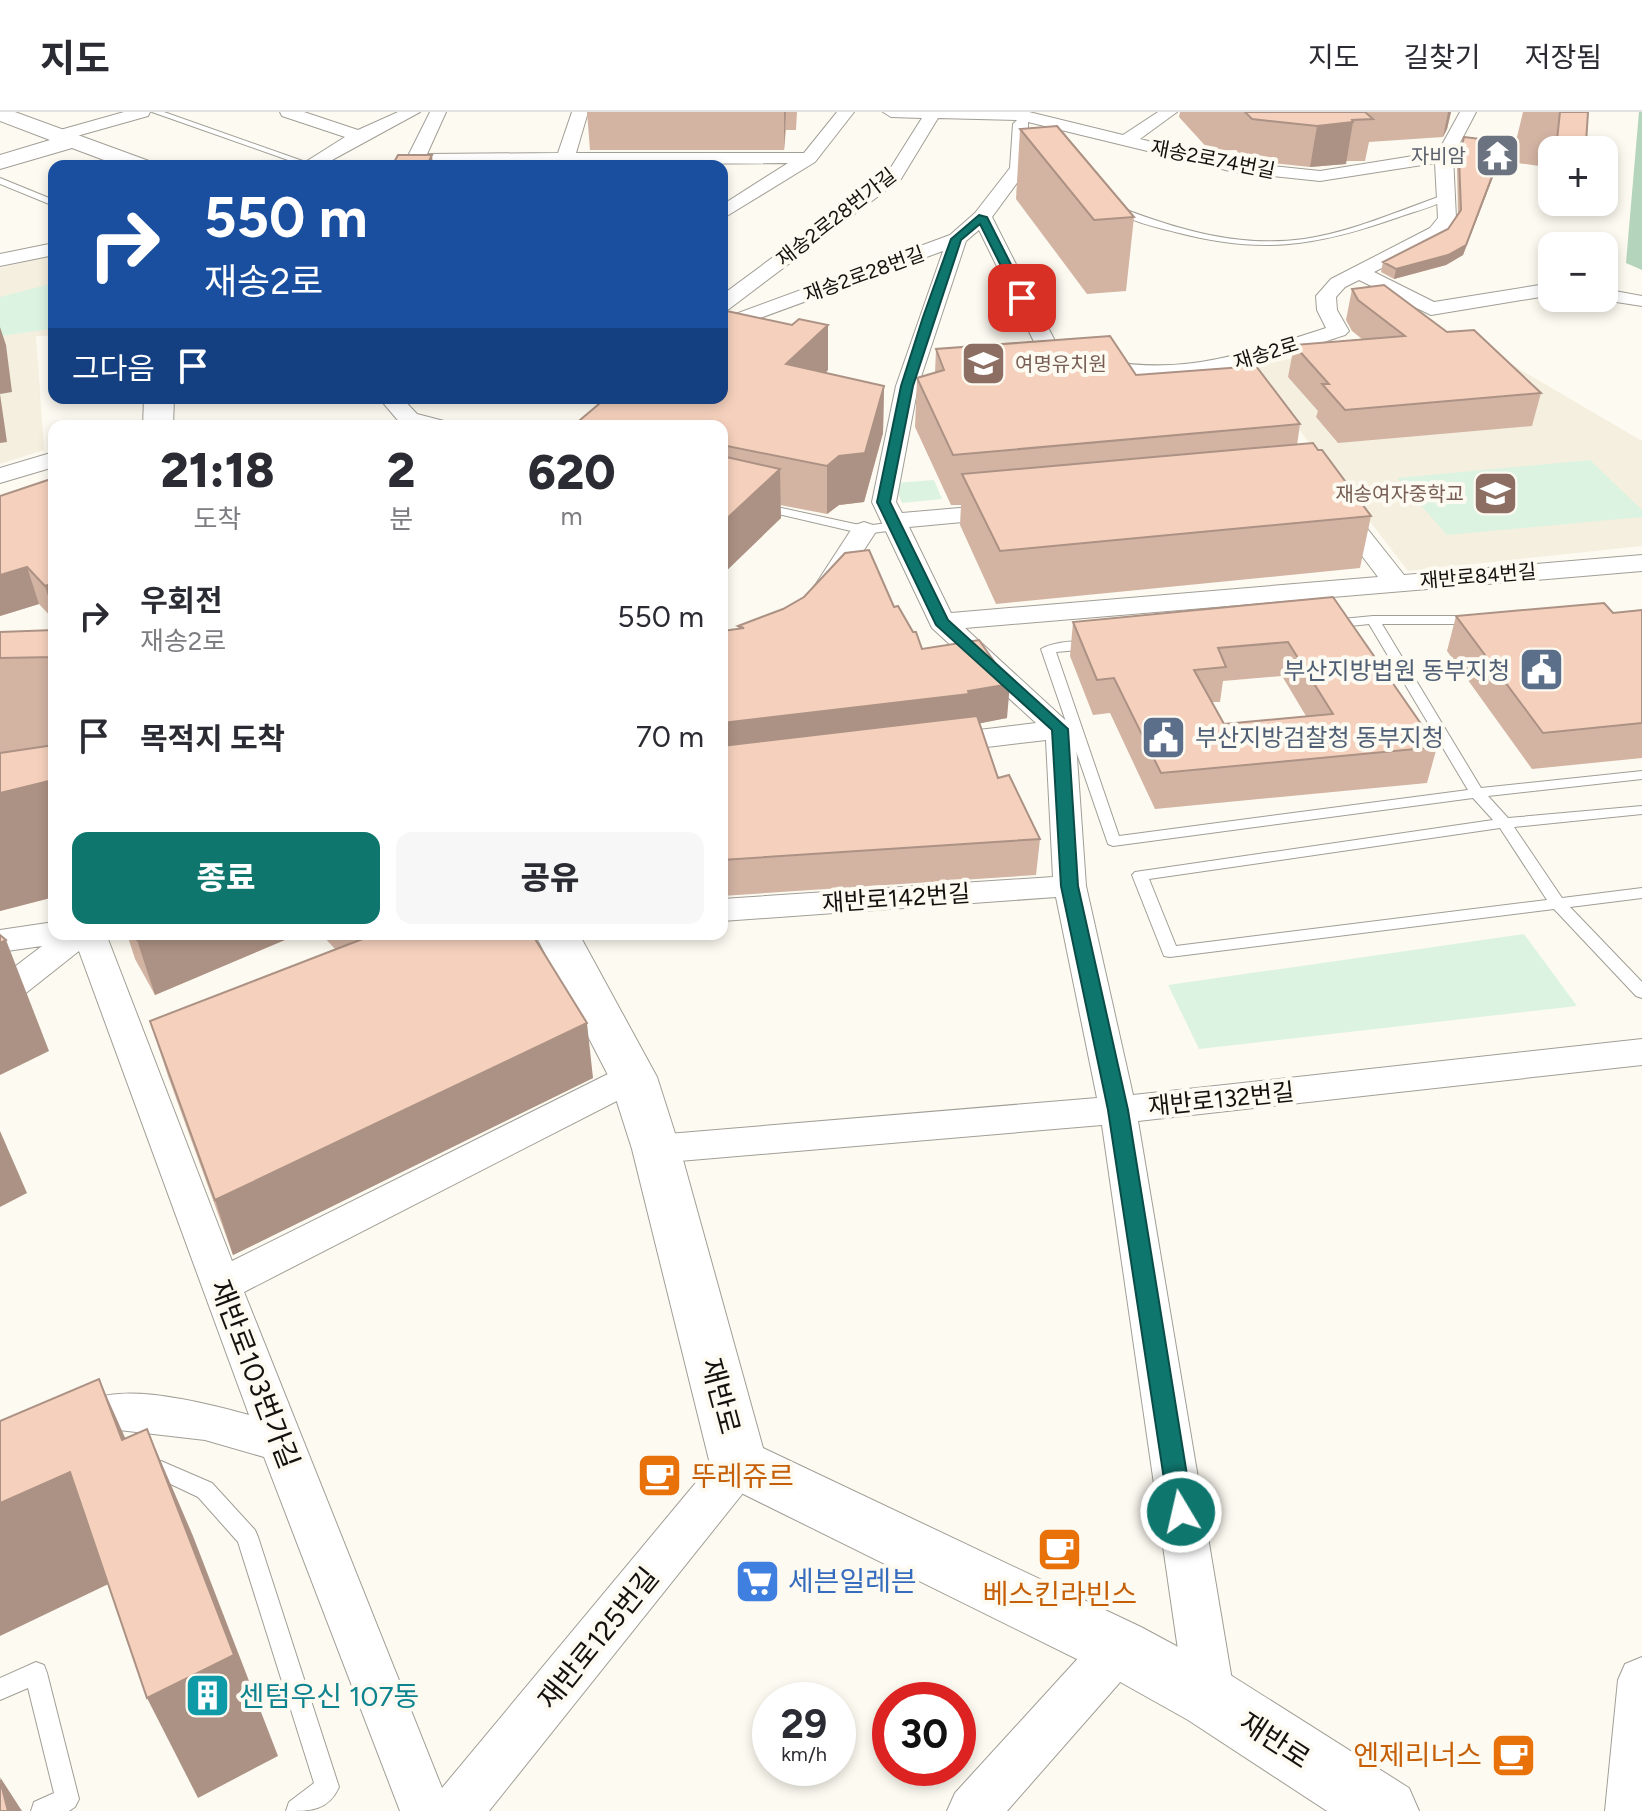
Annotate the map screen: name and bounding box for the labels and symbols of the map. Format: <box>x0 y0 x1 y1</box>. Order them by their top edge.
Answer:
temple icon: 자비암 <box>1473 132 1521 180</box>
street label: 재송2로74번길 <box>1149 135 1277 183</box>
place label: 자비암 <box>1411 144 1466 168</box>
street label: 재송2로28번가길 <box>771 163 901 271</box>
street label: 재송2로28번길 <box>800 241 928 307</box>
pin <box>988 264 1056 332</box>
street label: 재송2로 <box>1231 332 1301 374</box>
school or university icon: 여명유치원 <box>960 340 1008 388</box>
place label: 여명유치원 <box>1015 352 1107 376</box>
school or university icon: 재송여자중학교 <box>1471 470 1519 518</box>
place label: 재송여자중학교 <box>1335 482 1464 506</box>
street label: 재반로84번길 <box>1419 559 1537 593</box>
public building icon: 부산지방법원 동부지청 <box>1517 646 1565 694</box>
place label: 부산지방법원 동부지청 <box>1283 656 1510 685</box>
public building icon: 부산지방검찰청 동부지청 <box>1140 713 1188 761</box>
place label: 부산지방검찰청 동부지청 <box>1195 723 1444 752</box>
street label: 재반로142번길 <box>821 878 971 918</box>
street label: 재반로132번길 <box>1146 1077 1296 1121</box>
street label: 재반로103번가길 <box>203 1275 307 1473</box>
street label: 재반로 <box>695 1354 747 1438</box>
cafe icon: 뚜레쥬르 <box>636 1452 684 1500</box>
place label: 뚜레쥬르 <box>691 1459 794 1493</box>
position arrow <box>1139 1470 1223 1554</box>
cafe icon: 베스킨라빈스 <box>1036 1526 1084 1574</box>
supermarket icon: 세븐일레븐 <box>733 1557 781 1605</box>
street label: 재반로125번길 <box>531 1560 665 1716</box>
place label: 세븐일레븐 <box>788 1564 917 1598</box>
place label: 베스킨라빈스 <box>983 1577 1137 1611</box>
building icon: 센텀우신 107동 <box>184 1672 232 1720</box>
place label: 센텀우신 107동 <box>239 1679 419 1713</box>
speed limit sign: 30 <box>872 1682 976 1786</box>
street label: 재반로 <box>1233 1705 1317 1775</box>
cafe icon: 엔제리너스 <box>1489 1731 1537 1779</box>
place label: 엔제리너스 <box>1353 1738 1482 1772</box>

